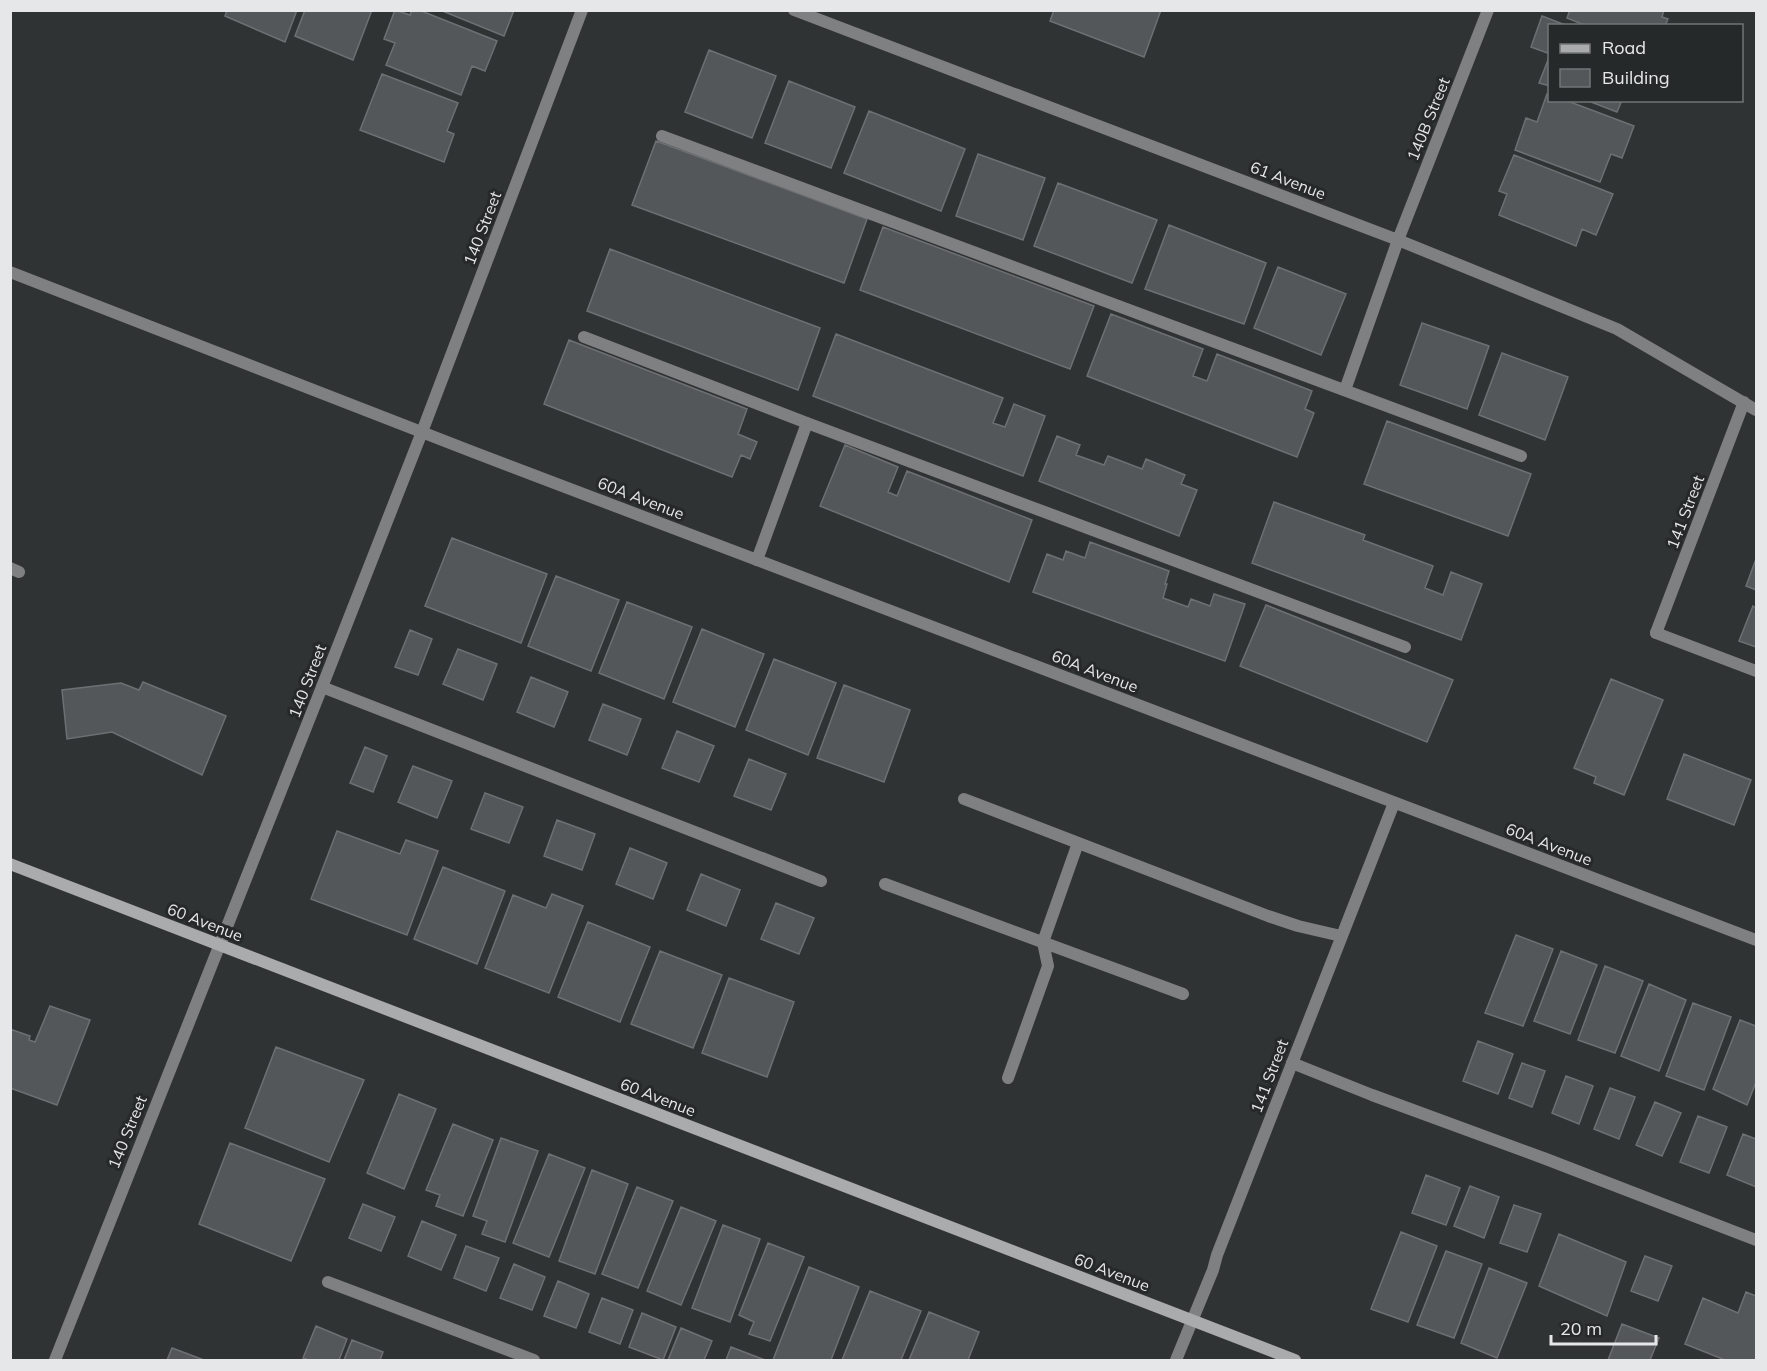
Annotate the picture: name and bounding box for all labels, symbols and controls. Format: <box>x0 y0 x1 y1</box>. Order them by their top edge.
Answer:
legend <box>1548 24 1743 102</box>
text: Road <box>1602 36 1646 59</box>
text: Building <box>1602 66 1670 89</box>
street label: 140B Street <box>1402 74 1454 164</box>
street label: 61 Avenue <box>1247 156 1329 204</box>
street label: 140 Street <box>459 188 505 268</box>
street label: 60A Avenue <box>595 472 687 524</box>
street label: 141 Street <box>1662 472 1708 552</box>
street label: 140 Street <box>284 641 330 721</box>
street label: 60A Avenue <box>1049 645 1141 697</box>
street label: 60A Avenue <box>1503 818 1595 870</box>
street label: 60 Avenue <box>164 898 246 946</box>
street label: 141 Street <box>1246 1036 1292 1116</box>
street label: 60 Avenue <box>617 1073 699 1121</box>
street label: 140 Street <box>103 1092 151 1172</box>
street label: 60 Avenue <box>1071 1248 1153 1296</box>
scale bar <box>1551 1308 1656 1346</box>
text: 20 m <box>1560 1317 1602 1340</box>

